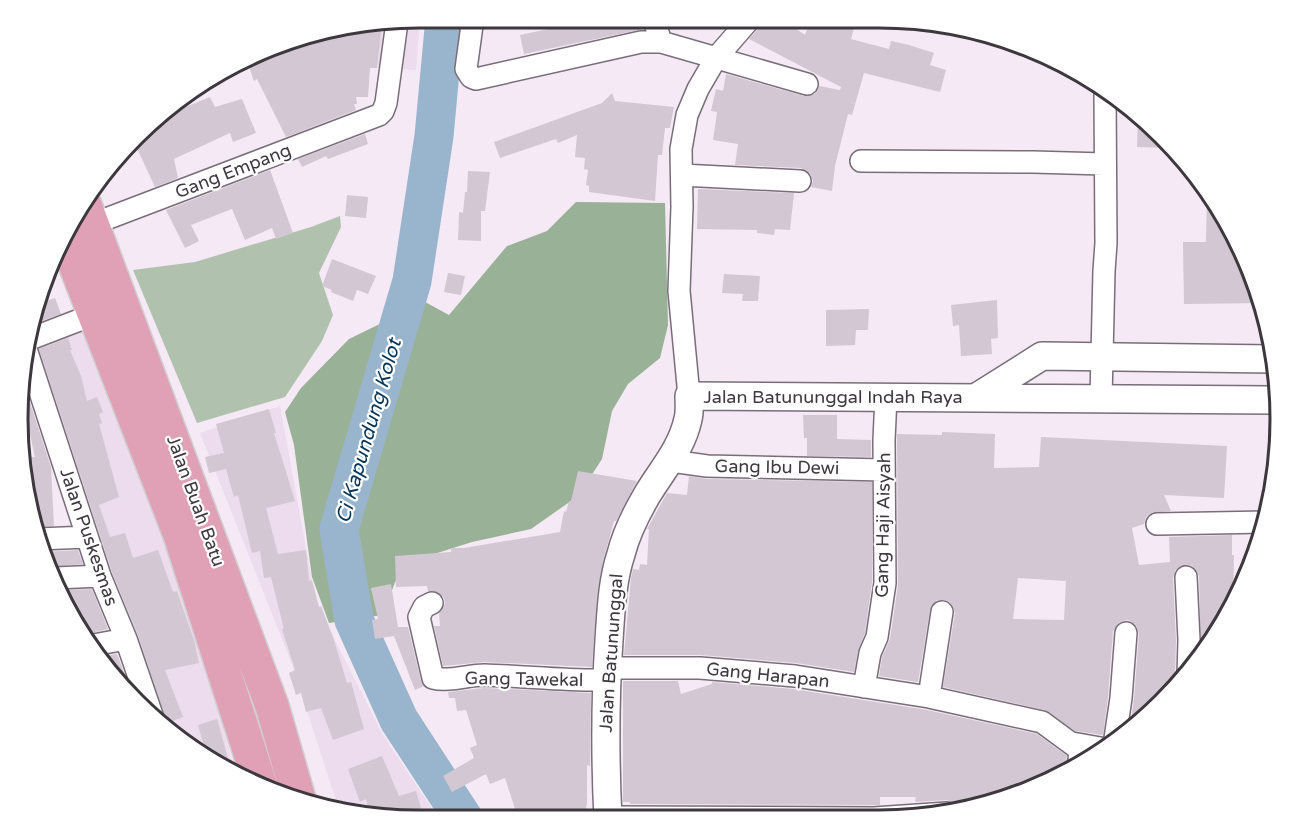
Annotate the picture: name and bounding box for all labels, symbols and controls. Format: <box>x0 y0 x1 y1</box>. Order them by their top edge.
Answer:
street label: Gang Empang <box>172 139 294 203</box>
water label: Ci Kapundung Kolot <box>331 334 407 526</box>
street label: Jalan Batununggal Indah Raya <box>703 386 963 408</box>
street label: Jalan Buah Batu <box>162 432 230 570</box>
street label: Gang Haji Aisyah <box>871 452 895 598</box>
street label: Gang Ibu Dewi <box>714 455 840 479</box>
street label: Jalan Puskesmas <box>55 465 123 609</box>
street label: Jalan Batununggal <box>594 573 628 733</box>
street label: Gang Harapan <box>705 658 831 692</box>
street label: Gang Tawekal <box>464 667 584 691</box>

